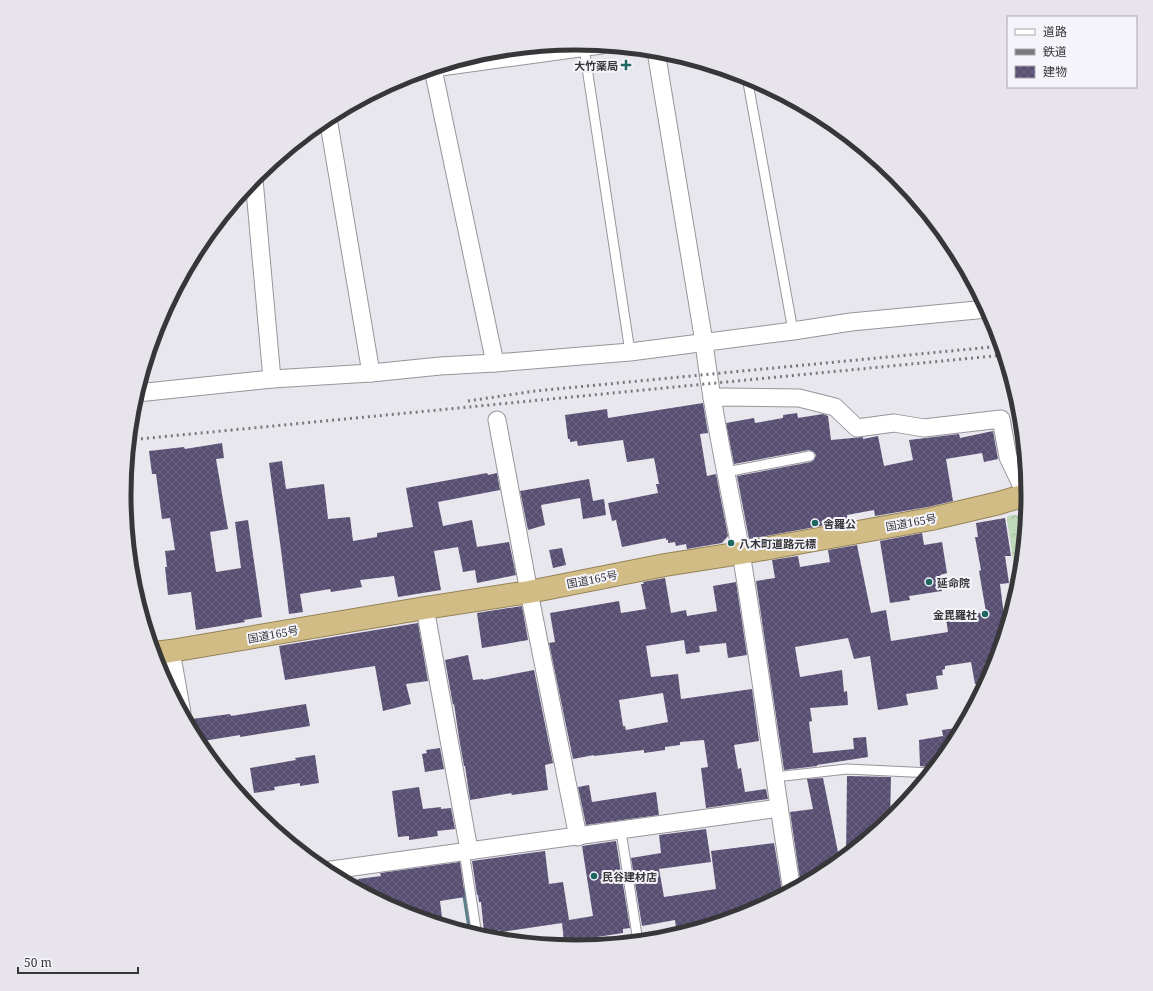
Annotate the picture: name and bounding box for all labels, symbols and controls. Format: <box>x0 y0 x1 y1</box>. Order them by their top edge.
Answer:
legend <box>1007 16 1137 88</box>
text: 道路 <box>1043 23 1067 40</box>
text: 鉄道 <box>1043 43 1067 60</box>
place label: 大竹薬局 <box>574 58 618 73</box>
marker: 大竹薬局 <box>621 60 631 70</box>
text: 建物 <box>1043 63 1067 80</box>
street label: 国道165号 <box>884 510 938 534</box>
place label: 舎羅公 <box>823 516 856 531</box>
marker: 舎羅公 <box>810 518 820 528</box>
place label: 八木町道路元標 <box>739 536 816 551</box>
marker: 八木町道路元標 <box>726 538 736 548</box>
street label: 国道165号 <box>565 567 619 591</box>
place label: 延命院 <box>937 575 970 590</box>
marker: 延命院 <box>924 577 934 587</box>
place label: 金毘羅社 <box>933 607 977 622</box>
marker: 金毘羅社 <box>980 609 990 619</box>
street label: 国道165号 <box>246 622 300 646</box>
place label: 民谷建材店 <box>602 869 657 884</box>
marker: 民谷建材店 <box>589 871 599 881</box>
scale bar <box>18 949 138 975</box>
text: 50 m <box>24 954 52 971</box>

